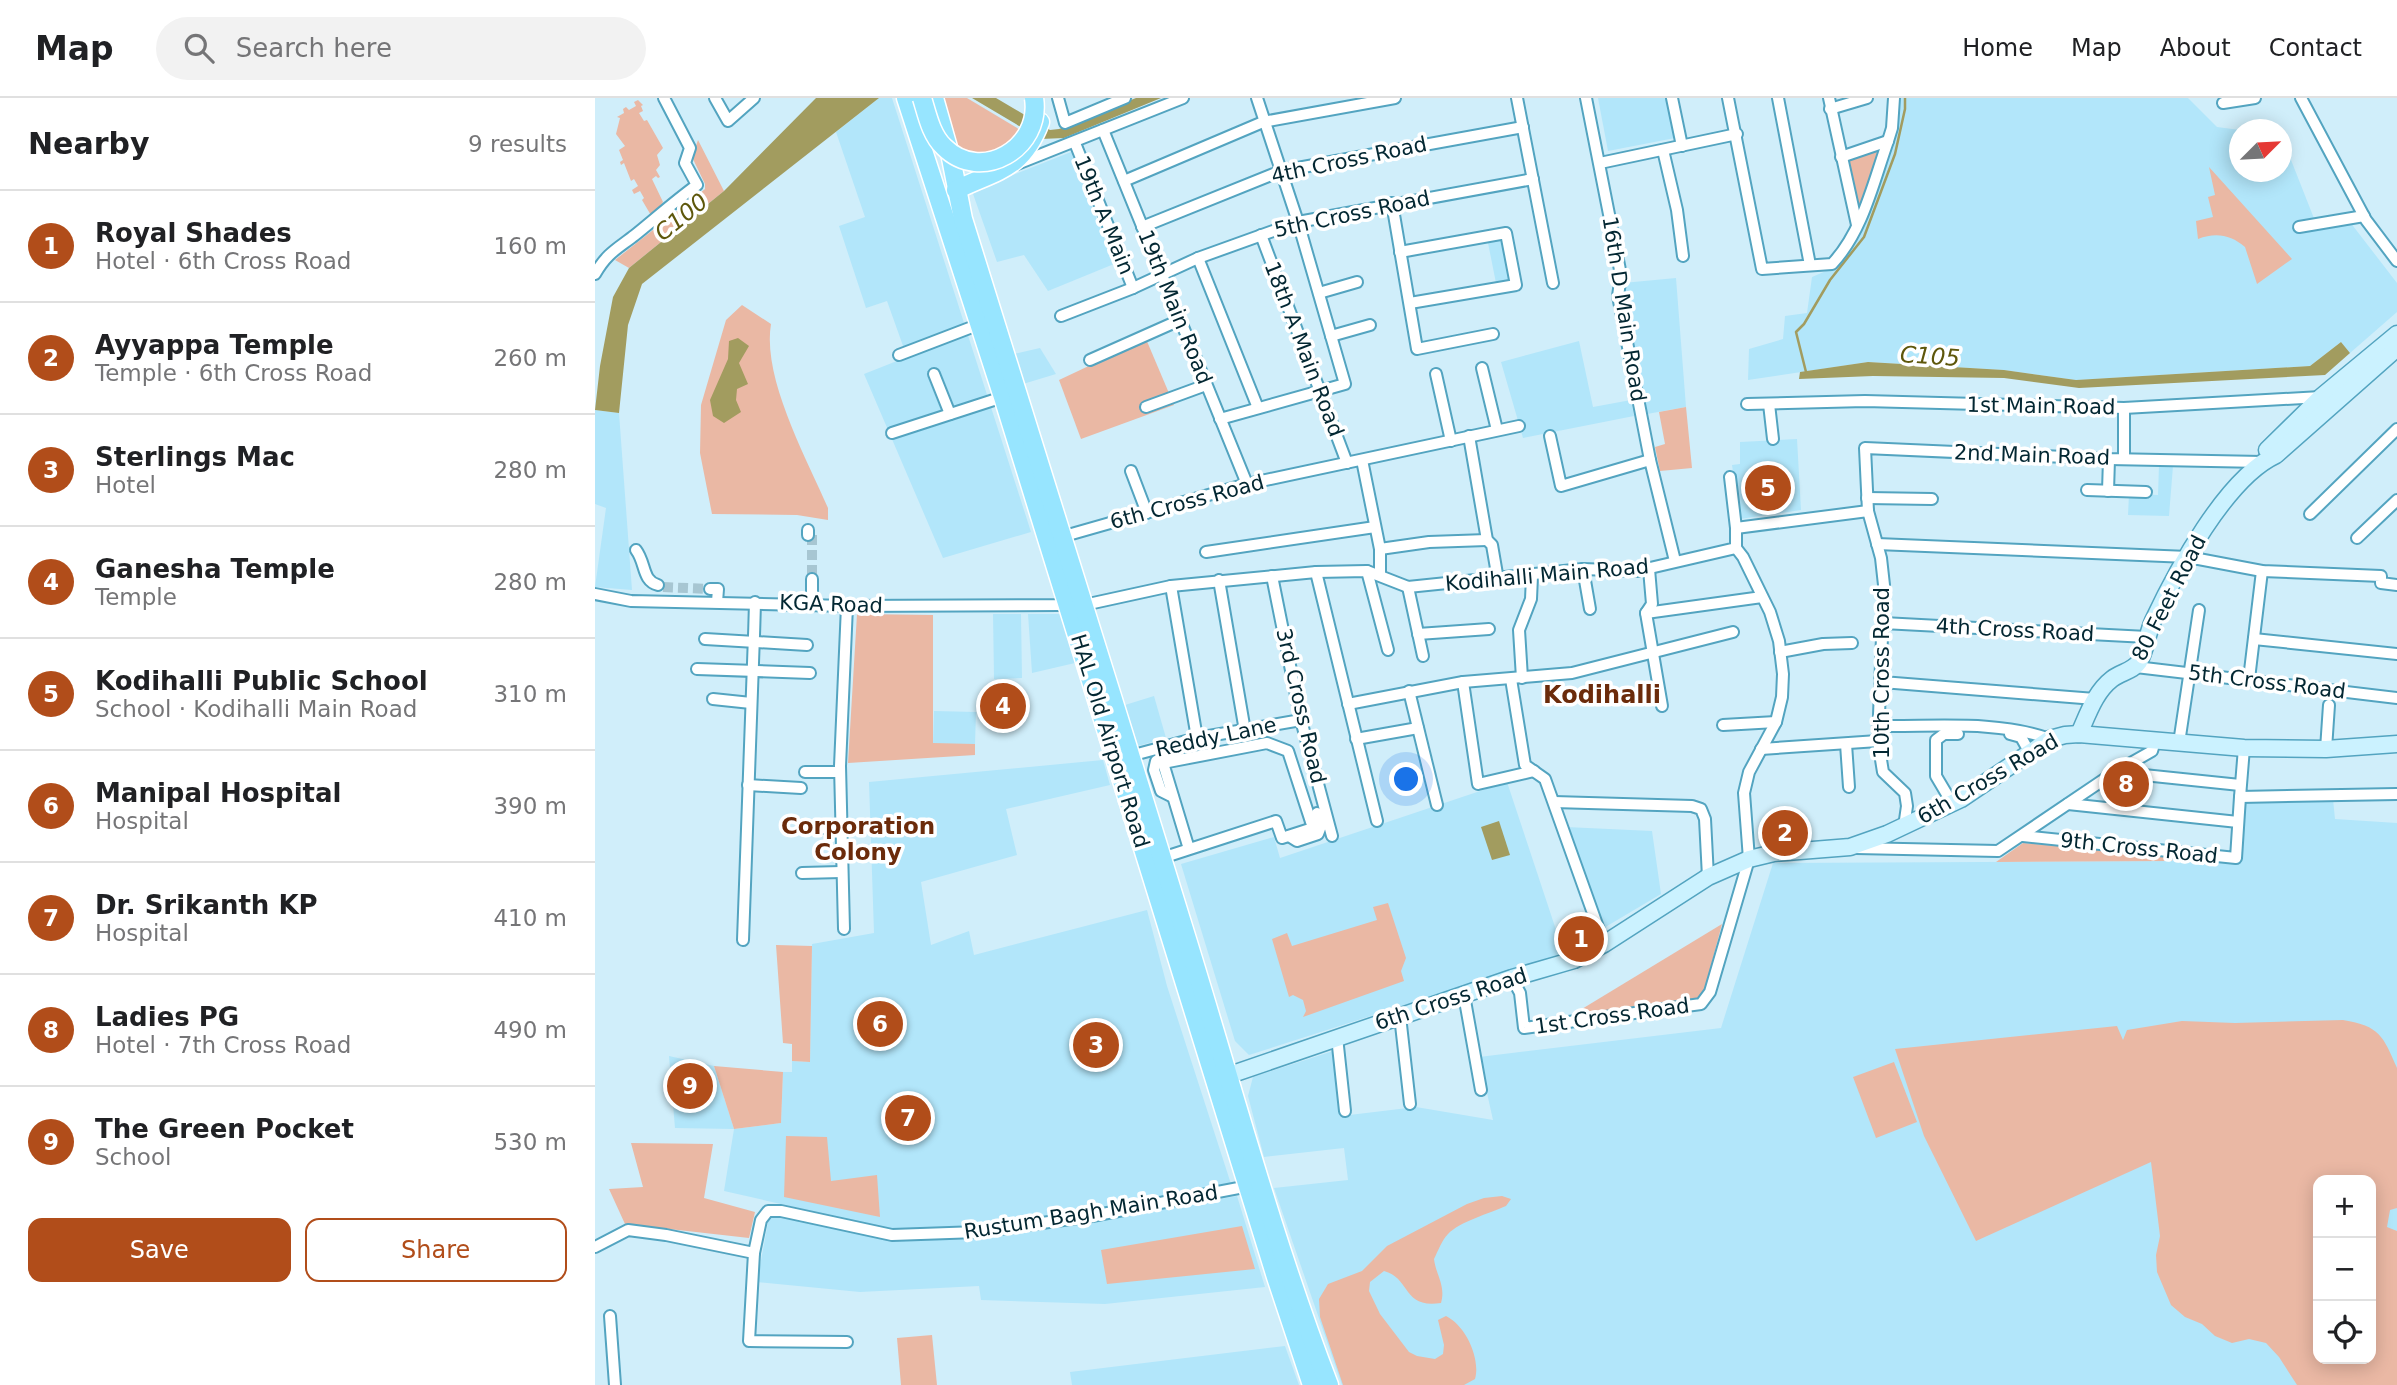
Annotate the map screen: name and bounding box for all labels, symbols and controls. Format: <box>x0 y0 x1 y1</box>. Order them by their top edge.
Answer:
search box <box>156 17 646 80</box>
text: Map <box>35 29 114 68</box>
icon: search <box>180 29 218 67</box>
text: Search here <box>236 33 392 63</box>
text: Home <box>1962 34 2033 62</box>
text: Map <box>2071 34 2122 62</box>
text: About <box>2160 34 2231 62</box>
text: Contact <box>2269 34 2362 62</box>
north arrow <box>2229 119 2292 182</box>
text: Nearby <box>28 126 150 161</box>
text: 9 results <box>468 131 567 157</box>
street label: 4th Cross Road <box>1269 132 1429 188</box>
street label: 19th A Main <box>1069 152 1139 278</box>
street label: 5th Cross Road <box>1272 186 1432 242</box>
water label: C100 <box>650 188 712 246</box>
street label: 16th D Main Road <box>1597 215 1651 403</box>
text: Royal Shades <box>95 218 292 248</box>
street label: 19th Main Road <box>1133 226 1217 388</box>
text: 1 <box>43 233 59 259</box>
text: 160 m <box>493 233 567 259</box>
text: Hotel · 6th Cross Road <box>95 248 351 274</box>
street label: 18th A Main Road <box>1260 258 1348 440</box>
text: Ayyappa Temple <box>95 330 334 360</box>
water label: C105 <box>1899 341 1961 371</box>
text: 2 <box>43 345 59 371</box>
text: 260 m <box>493 345 567 371</box>
text: Temple · 6th Cross Road <box>95 360 372 386</box>
street label: 1st Main Road <box>1966 393 2116 419</box>
street label: 2nd Main Road <box>1954 440 2110 470</box>
text: Sterlings Mac <box>95 442 295 472</box>
text: 3 <box>43 457 59 483</box>
text: 280 m <box>493 457 567 483</box>
pin: 5 <box>1745 462 1791 514</box>
street label: 6th Cross Road <box>1107 470 1267 534</box>
text: Hotel <box>95 472 156 498</box>
street label: 80 Feet Road <box>2127 531 2211 665</box>
text: Ganesha Temple <box>95 554 335 584</box>
street label: Kodihalli Main Road <box>1444 554 1650 596</box>
text: 4 <box>43 569 59 595</box>
text: 280 m <box>493 569 567 595</box>
text: Temple <box>95 584 177 610</box>
street label: 10th Cross Road <box>1870 587 1894 759</box>
street label: KGA Road <box>779 590 883 618</box>
street label: 4th Cross Road <box>1935 614 2095 646</box>
street label: 3rd Cross Road <box>1271 626 1331 786</box>
street label: HAL Old Airport Road <box>1066 631 1154 851</box>
street label: 5th Cross Road <box>2187 660 2347 704</box>
text: Kodihalli Public School <box>95 666 428 696</box>
pin: 4 <box>980 680 1026 732</box>
text: 5 <box>43 681 59 707</box>
text: 310 m <box>493 681 567 707</box>
district label: Kodihalli <box>1543 681 1661 709</box>
text: School · Kodihalli Main Road <box>95 696 417 722</box>
street label: Reddy Lane <box>1153 712 1279 762</box>
street label: 6th Cross Road <box>1913 729 2063 829</box>
pin: 8 <box>2103 758 2149 810</box>
your location <box>1389 762 1423 796</box>
text: Manipal Hospital <box>95 778 341 808</box>
text: 6 <box>43 793 59 819</box>
text: 390 m <box>493 793 567 819</box>
pin: 2 <box>1762 807 1808 859</box>
text: Hospital <box>95 808 189 834</box>
district label: Corporation Colony <box>781 813 935 865</box>
street label: 9th Cross Road <box>2059 828 2219 868</box>
text: Dr. Srikanth KP <box>95 890 318 920</box>
text: 7 <box>43 905 59 931</box>
text: 410 m <box>493 905 567 931</box>
pin: 1 <box>1558 913 1604 965</box>
text: Hospital <box>95 920 189 946</box>
street label: 6th Cross Road <box>1372 963 1530 1035</box>
street label: 1st Cross Road <box>1533 993 1691 1039</box>
pin: 6 <box>857 998 903 1050</box>
text: Ladies PG <box>95 1002 239 1032</box>
text: 8 <box>43 1017 59 1043</box>
text: 490 m <box>493 1017 567 1043</box>
pin: 3 <box>1073 1019 1119 1071</box>
text: Hotel · 7th Cross Road <box>95 1032 351 1058</box>
pin: 9 <box>667 1060 713 1112</box>
pin: 7 <box>885 1092 931 1144</box>
text: The Green Pocket <box>95 1114 354 1144</box>
text: 9 <box>43 1129 59 1155</box>
text: 530 m <box>493 1129 567 1155</box>
text: School <box>95 1144 171 1170</box>
map controls <box>2313 1175 2376 1364</box>
button: + <box>2313 1175 2376 1238</box>
street label: Rustum Bagh Main Road <box>962 1180 1220 1244</box>
button: Save <box>28 1218 291 1282</box>
button: Share <box>305 1218 567 1282</box>
button: − <box>2313 1238 2376 1301</box>
button: locate <box>2313 1301 2376 1364</box>

